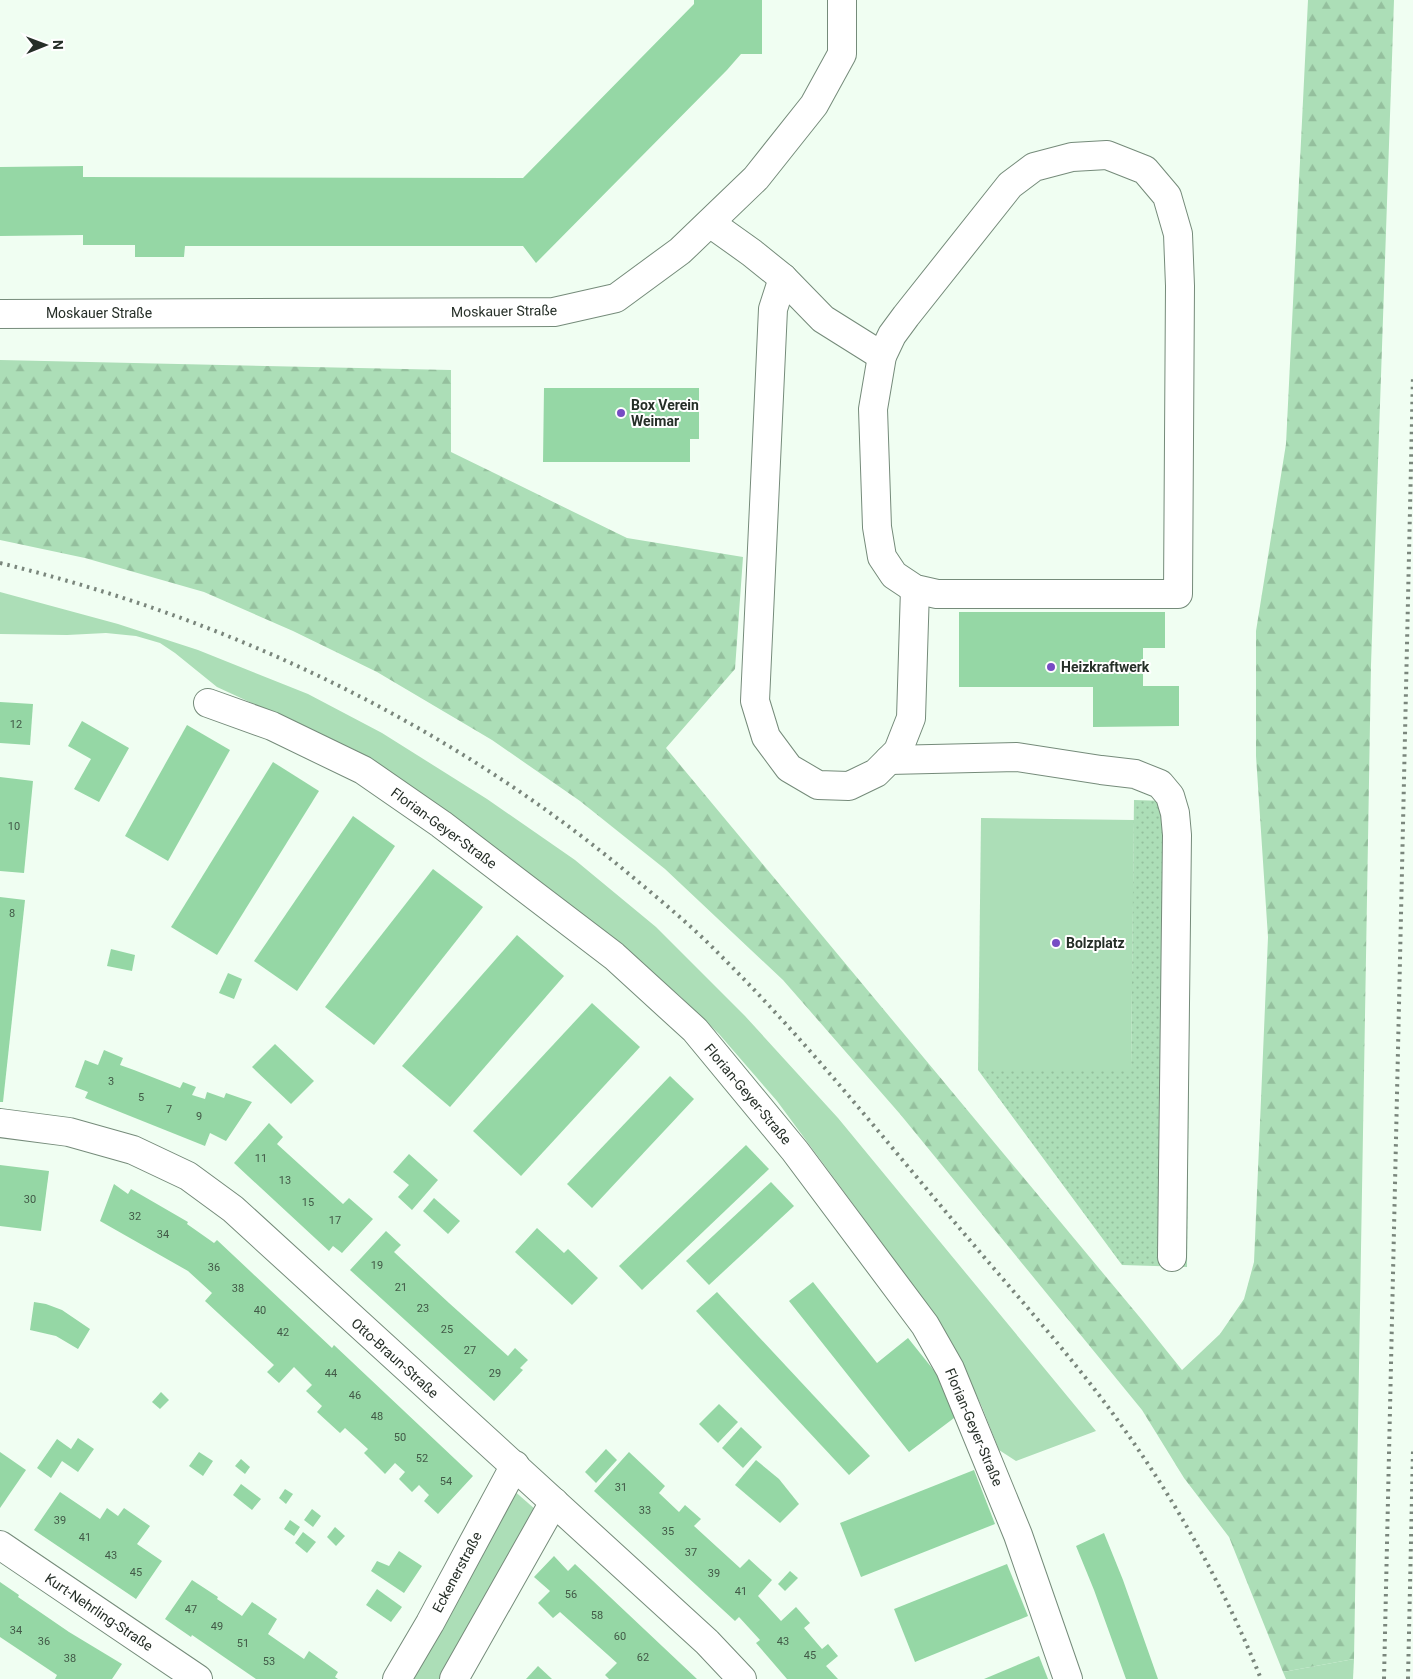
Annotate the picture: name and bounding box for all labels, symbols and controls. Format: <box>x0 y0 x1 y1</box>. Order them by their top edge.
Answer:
north arrow <box>20 20 70 70</box>
text: N <box>50 40 66 50</box>
street label: Moskauer Straße <box>451 302 557 320</box>
street label: Moskauer Straße <box>46 305 152 321</box>
place label: Box Verein Weimar <box>631 397 699 429</box>
marker: Box Verein Weimar <box>615 407 627 419</box>
place label: Heizkraftwerk <box>1061 659 1150 675</box>
marker: Heizkraftwerk <box>1045 661 1057 673</box>
house number: 12 <box>10 718 22 731</box>
street label: Florian-Geyer-Straße <box>388 784 500 872</box>
house number: 10 <box>8 820 20 833</box>
house number: 8 <box>9 907 15 920</box>
place label: Bolzplatz <box>1066 935 1125 951</box>
marker: Bolzplatz <box>1050 937 1062 949</box>
street label: Florian-Geyer-Straße <box>701 1040 795 1148</box>
house number: 3 <box>108 1075 114 1088</box>
house number: 5 <box>138 1091 144 1104</box>
house number: 7 <box>166 1103 172 1116</box>
house number: 9 <box>196 1110 202 1123</box>
house number: 11 <box>255 1152 267 1165</box>
house number: 13 <box>279 1174 291 1187</box>
house number: 30 <box>24 1193 36 1206</box>
house number: 15 <box>302 1196 314 1209</box>
house number: 32 <box>129 1210 141 1223</box>
house number: 17 <box>329 1214 341 1227</box>
house number: 34 <box>157 1228 169 1241</box>
house number: 19 <box>371 1259 383 1272</box>
house number: 36 <box>208 1261 220 1274</box>
house number: 21 <box>395 1281 407 1294</box>
house number: 38 <box>232 1282 244 1295</box>
house number: 23 <box>417 1302 429 1315</box>
house number: 40 <box>254 1304 266 1317</box>
street label: Otto-Braun-Straße <box>348 1315 442 1401</box>
house number: 25 <box>441 1323 453 1336</box>
house number: 42 <box>277 1326 289 1339</box>
house number: 27 <box>464 1344 476 1357</box>
street label: Florian-Geyer-Straße <box>942 1366 1006 1488</box>
house number: 44 <box>325 1367 337 1380</box>
house number: 29 <box>489 1367 501 1380</box>
house number: 46 <box>349 1389 361 1402</box>
house number: 48 <box>371 1410 383 1423</box>
house number: 50 <box>394 1431 406 1444</box>
house number: 52 <box>416 1452 428 1465</box>
house number: 54 <box>440 1475 452 1488</box>
house number: 31 <box>615 1481 627 1494</box>
house number: 33 <box>639 1504 651 1517</box>
house number: 39 <box>54 1514 66 1527</box>
house number: 35 <box>662 1525 674 1538</box>
street label: Eckenerstraße <box>429 1529 485 1615</box>
house number: 41 <box>79 1531 91 1544</box>
house number: 37 <box>685 1546 697 1559</box>
house number: 43 <box>105 1549 117 1562</box>
house number: 45 <box>130 1566 142 1579</box>
house number: 39 <box>708 1567 720 1580</box>
street label: Kurt-Nehrling-Straße <box>42 1570 156 1654</box>
house number: 41 <box>735 1585 747 1598</box>
house number: 56 <box>565 1588 577 1601</box>
house number: 47 <box>185 1603 197 1616</box>
house number: 58 <box>591 1609 603 1622</box>
house number: 49 <box>211 1620 223 1633</box>
house number: 34 <box>10 1624 22 1637</box>
house number: 60 <box>614 1630 626 1643</box>
house number: 36 <box>38 1635 50 1648</box>
house number: 43 <box>777 1635 789 1648</box>
house number: 51 <box>237 1637 249 1650</box>
house number: 45 <box>804 1649 816 1662</box>
house number: 62 <box>637 1651 649 1664</box>
house number: 38 <box>64 1652 76 1665</box>
house number: 53 <box>263 1655 275 1668</box>

